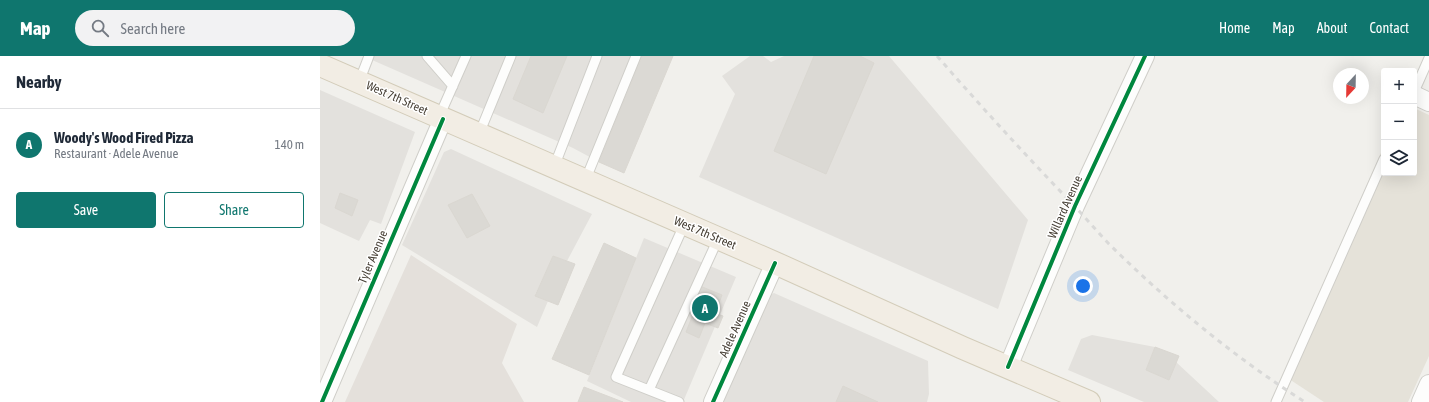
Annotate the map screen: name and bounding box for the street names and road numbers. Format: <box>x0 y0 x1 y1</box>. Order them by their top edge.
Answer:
street label: West 7th Street <box>364 78 430 118</box>
street label: Willard Avenue <box>1045 173 1085 241</box>
street label: West 7th Street <box>672 214 739 253</box>
street label: Tyler Avenue <box>355 228 391 286</box>
street label: Adele Avenue <box>716 299 754 359</box>

